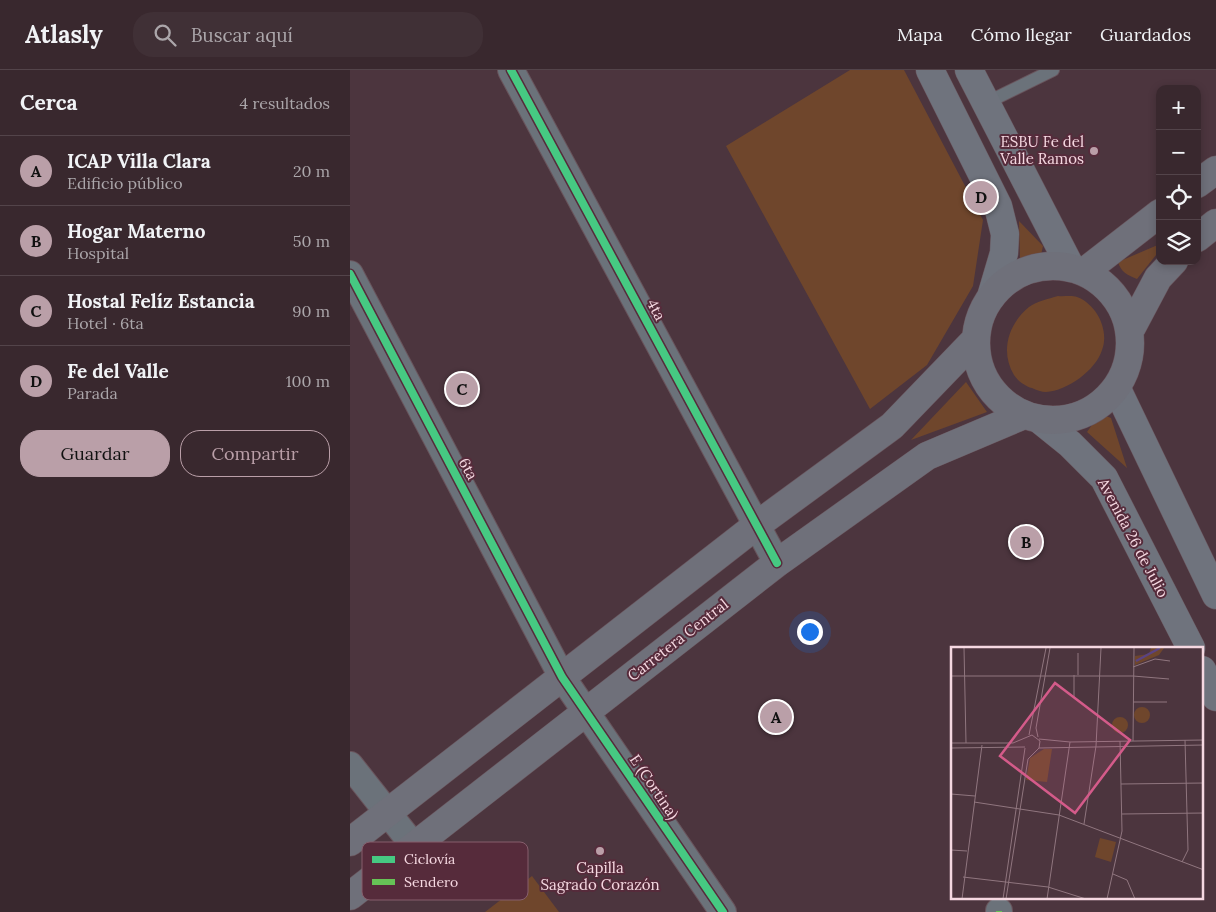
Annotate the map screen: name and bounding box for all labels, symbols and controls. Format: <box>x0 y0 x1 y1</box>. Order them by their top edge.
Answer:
search box <box>133 12 483 57</box>
text: Atlasly <box>25 19 103 50</box>
icon: search <box>151 21 179 49</box>
text: Buscar aquí <box>191 23 293 47</box>
text: Mapa <box>897 23 943 46</box>
text: Cómo llegar <box>971 23 1072 46</box>
text: Guardados <box>1100 23 1191 46</box>
map controls <box>1156 85 1201 265</box>
button: + <box>1156 85 1201 130</box>
text: Cerca <box>20 89 78 116</box>
text: 4 resultados <box>240 93 330 113</box>
button: − <box>1156 130 1201 175</box>
place label: ESBU Fe del Valle Ramos <box>999 132 1084 168</box>
marker: ESBU Fe del Valle Ramos <box>1088 145 1100 157</box>
text: ICAP Villa Clara <box>67 149 211 173</box>
text: A <box>31 161 41 181</box>
text: 20 m <box>293 161 330 181</box>
text: Edificio público <box>67 173 183 193</box>
button: locate <box>1156 175 1201 220</box>
pin: D <box>965 178 997 216</box>
text: Hogar Materno <box>67 219 205 243</box>
button: layers <box>1156 220 1201 265</box>
text: B <box>31 231 41 251</box>
text: 50 m <box>293 231 330 251</box>
text: Hospital <box>67 243 129 263</box>
text: Hostal Felíz Estancia <box>67 289 255 313</box>
street label: 4ta <box>643 296 670 324</box>
text: C <box>30 301 42 321</box>
text: 90 m <box>292 301 330 321</box>
text: Hotel · 6ta <box>67 313 144 333</box>
text: Fe del Valle <box>67 359 169 383</box>
pin: C <box>446 370 478 408</box>
text: D <box>30 371 42 391</box>
text: 100 m <box>286 371 330 391</box>
text: Parada <box>67 383 118 403</box>
button: Guardar <box>20 430 170 477</box>
button: Compartir <box>180 430 330 477</box>
street label: 6ta <box>455 454 482 483</box>
street label: Avenida 26 de Julio <box>1094 474 1173 601</box>
pin: B <box>1010 523 1042 561</box>
street label: Carretera Central <box>623 594 732 685</box>
your location <box>797 619 823 645</box>
inset map <box>951 647 1204 900</box>
pin: A <box>760 698 792 736</box>
street label: E (Cortina) <box>625 751 683 824</box>
legend <box>362 842 528 900</box>
marker: Capilla Sagrado Corazón <box>594 845 606 857</box>
text: Ciclovía <box>404 850 455 868</box>
place label: Capilla Sagrado Corazón <box>540 858 660 894</box>
text: Sendero <box>404 873 458 891</box>

